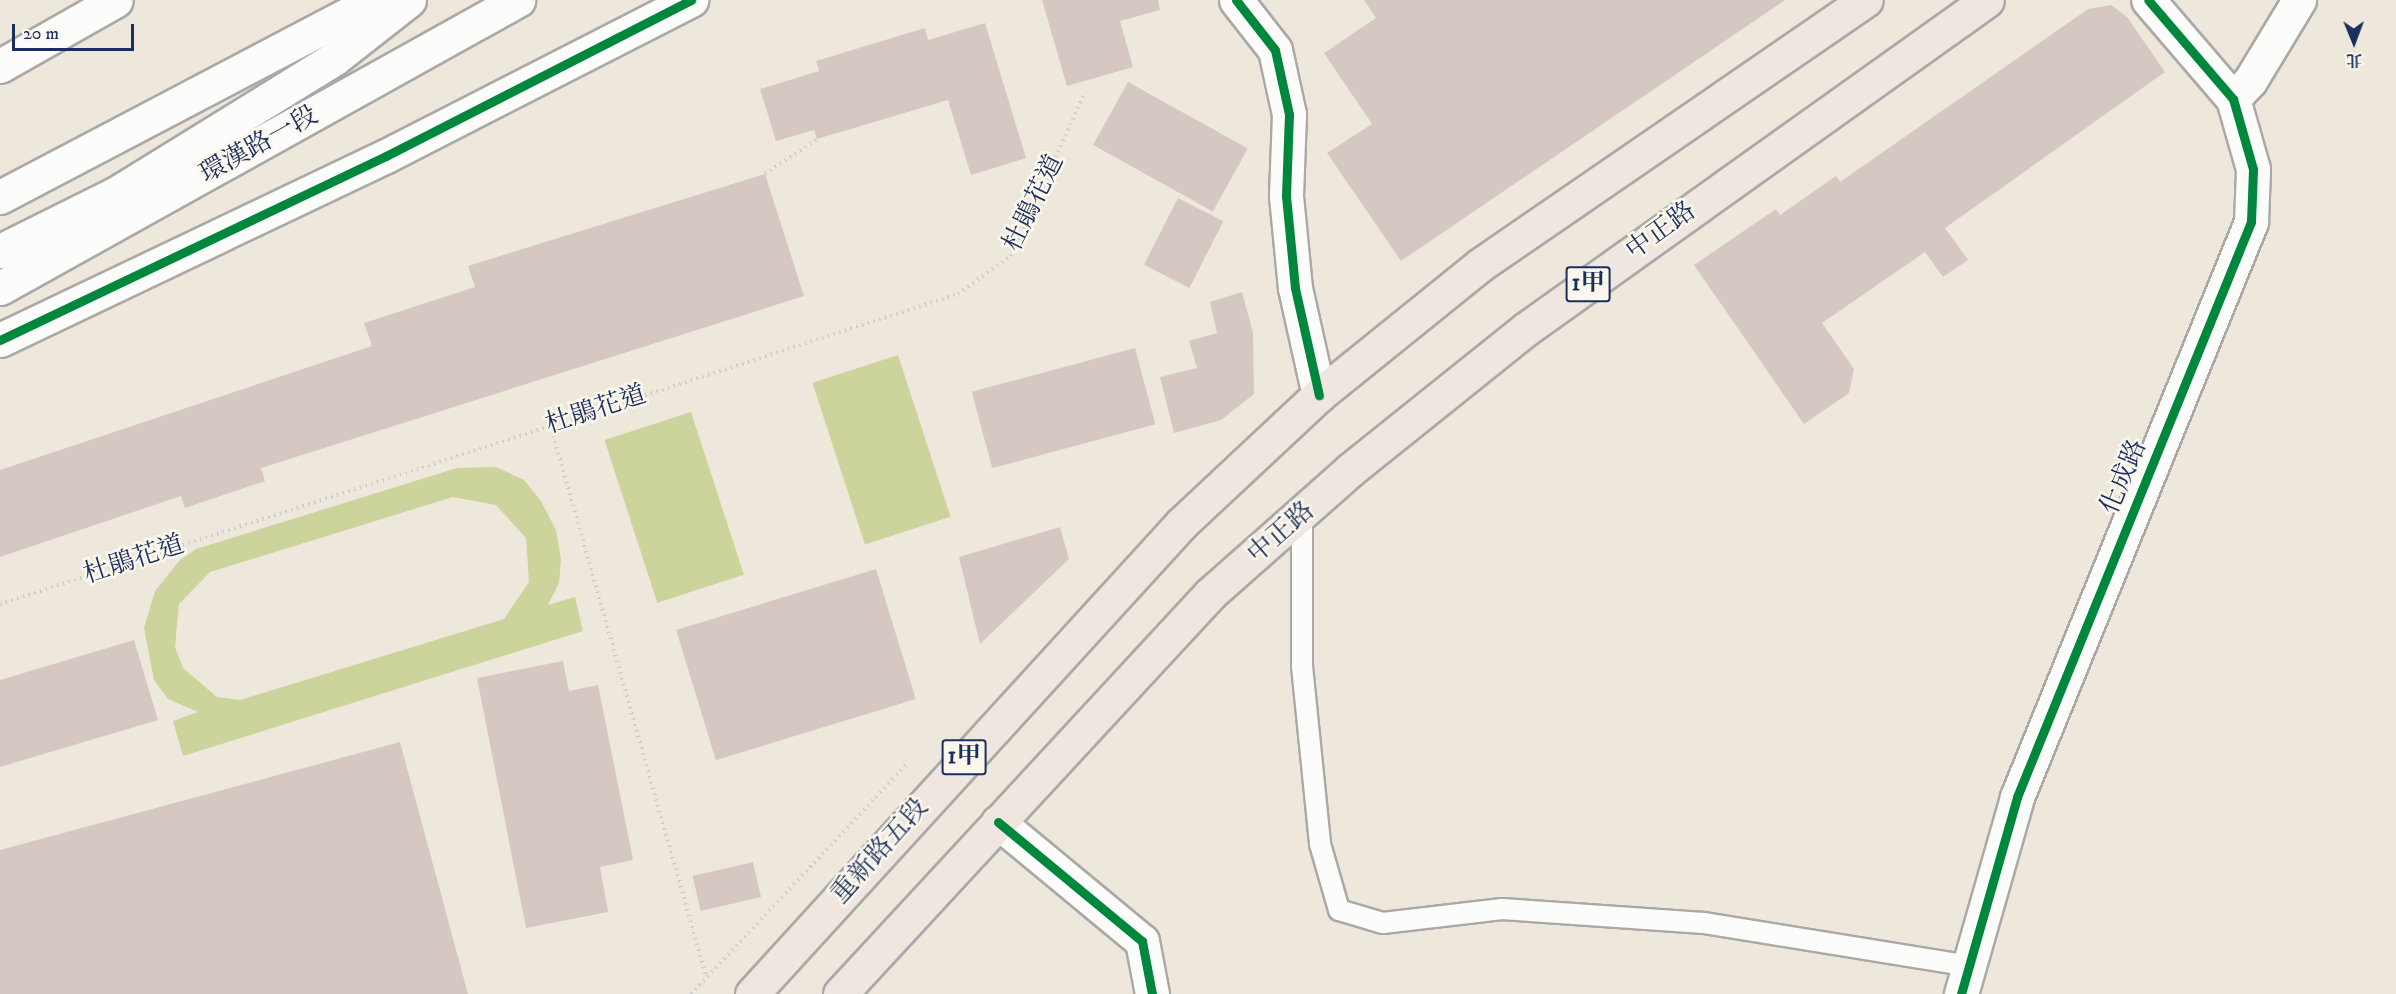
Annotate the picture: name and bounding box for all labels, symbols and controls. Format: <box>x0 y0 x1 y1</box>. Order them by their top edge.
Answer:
scale bar <box>15 12 136 50</box>
north arrow <box>2324 12 2384 72</box>
text: 20 m <box>23 23 59 45</box>
text: 北 <box>2346 50 2363 70</box>
street label: 環漢路一段 <box>195 100 323 190</box>
street label: 杜鵑花道 <box>997 149 1071 257</box>
street label: 中正路 <box>1620 195 1702 267</box>
road number: 1甲 <box>1566 263 1610 305</box>
street label: 杜鵑花道 <box>542 379 650 441</box>
street label: 化成路 <box>2094 435 2154 519</box>
street label: 中正路 <box>1241 496 1321 570</box>
street label: 杜鵑花道 <box>80 529 188 591</box>
road number: 1甲 <box>942 736 986 778</box>
street label: 重新路五段 <box>825 792 935 910</box>

